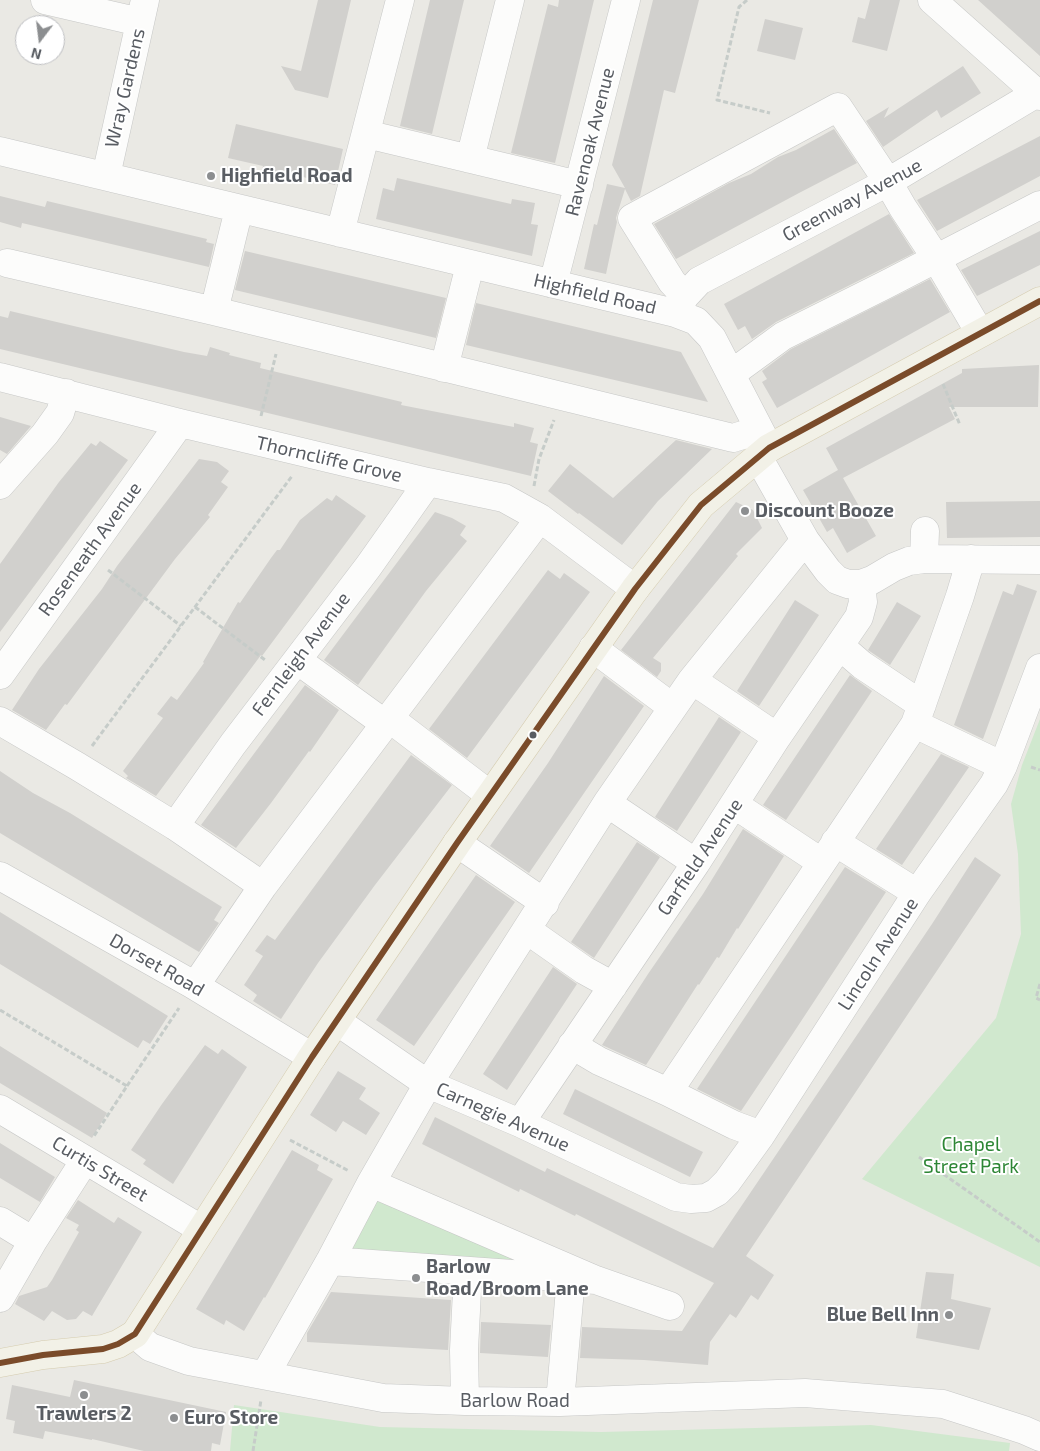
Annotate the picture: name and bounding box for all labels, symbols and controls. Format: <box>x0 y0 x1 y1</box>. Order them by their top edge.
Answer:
north arrow <box>15 15 65 65</box>
street label: Wray Gardens <box>100 26 150 150</box>
text: N <box>29 44 43 64</box>
street label: Ravenoak Avenue <box>561 65 619 219</box>
street label: Greenway Avenue <box>778 154 926 246</box>
place label: Highfield Road <box>221 165 352 187</box>
marker: Highfield Road <box>205 170 217 182</box>
street label: Highfield Road <box>531 269 659 319</box>
street label: Thorncliffe Grove <box>254 431 404 487</box>
street label: Roseneath Avenue <box>34 478 146 620</box>
place label: Discount Booze <box>755 500 894 522</box>
marker: Discount Booze <box>739 505 751 517</box>
street label: Fernleigh Avenue <box>247 588 355 720</box>
unlabelled marker <box>528 730 538 740</box>
street label: Garfield Avenue <box>652 794 748 920</box>
street label: Lincoln Avenue <box>833 893 923 1015</box>
street label: Dorset Road <box>105 929 209 1001</box>
street label: Carnegie Avenue <box>433 1077 573 1157</box>
street label: Curtis Street <box>48 1131 152 1207</box>
park label: Chapel Street Park <box>923 1134 1019 1178</box>
place label: Barlow Road/Broom Lane <box>426 1256 589 1300</box>
marker: Barlow Road/Broom Lane <box>410 1272 422 1284</box>
place label: Blue Bell Inn <box>827 1304 939 1326</box>
marker: Blue Bell Inn <box>943 1309 955 1321</box>
marker: Trawlers 2 <box>78 1389 90 1401</box>
street label: Barlow Road <box>460 1390 570 1412</box>
place label: Trawlers 2 <box>36 1403 132 1425</box>
place label: Euro Store <box>184 1407 278 1429</box>
marker: Euro Store <box>168 1412 180 1424</box>

